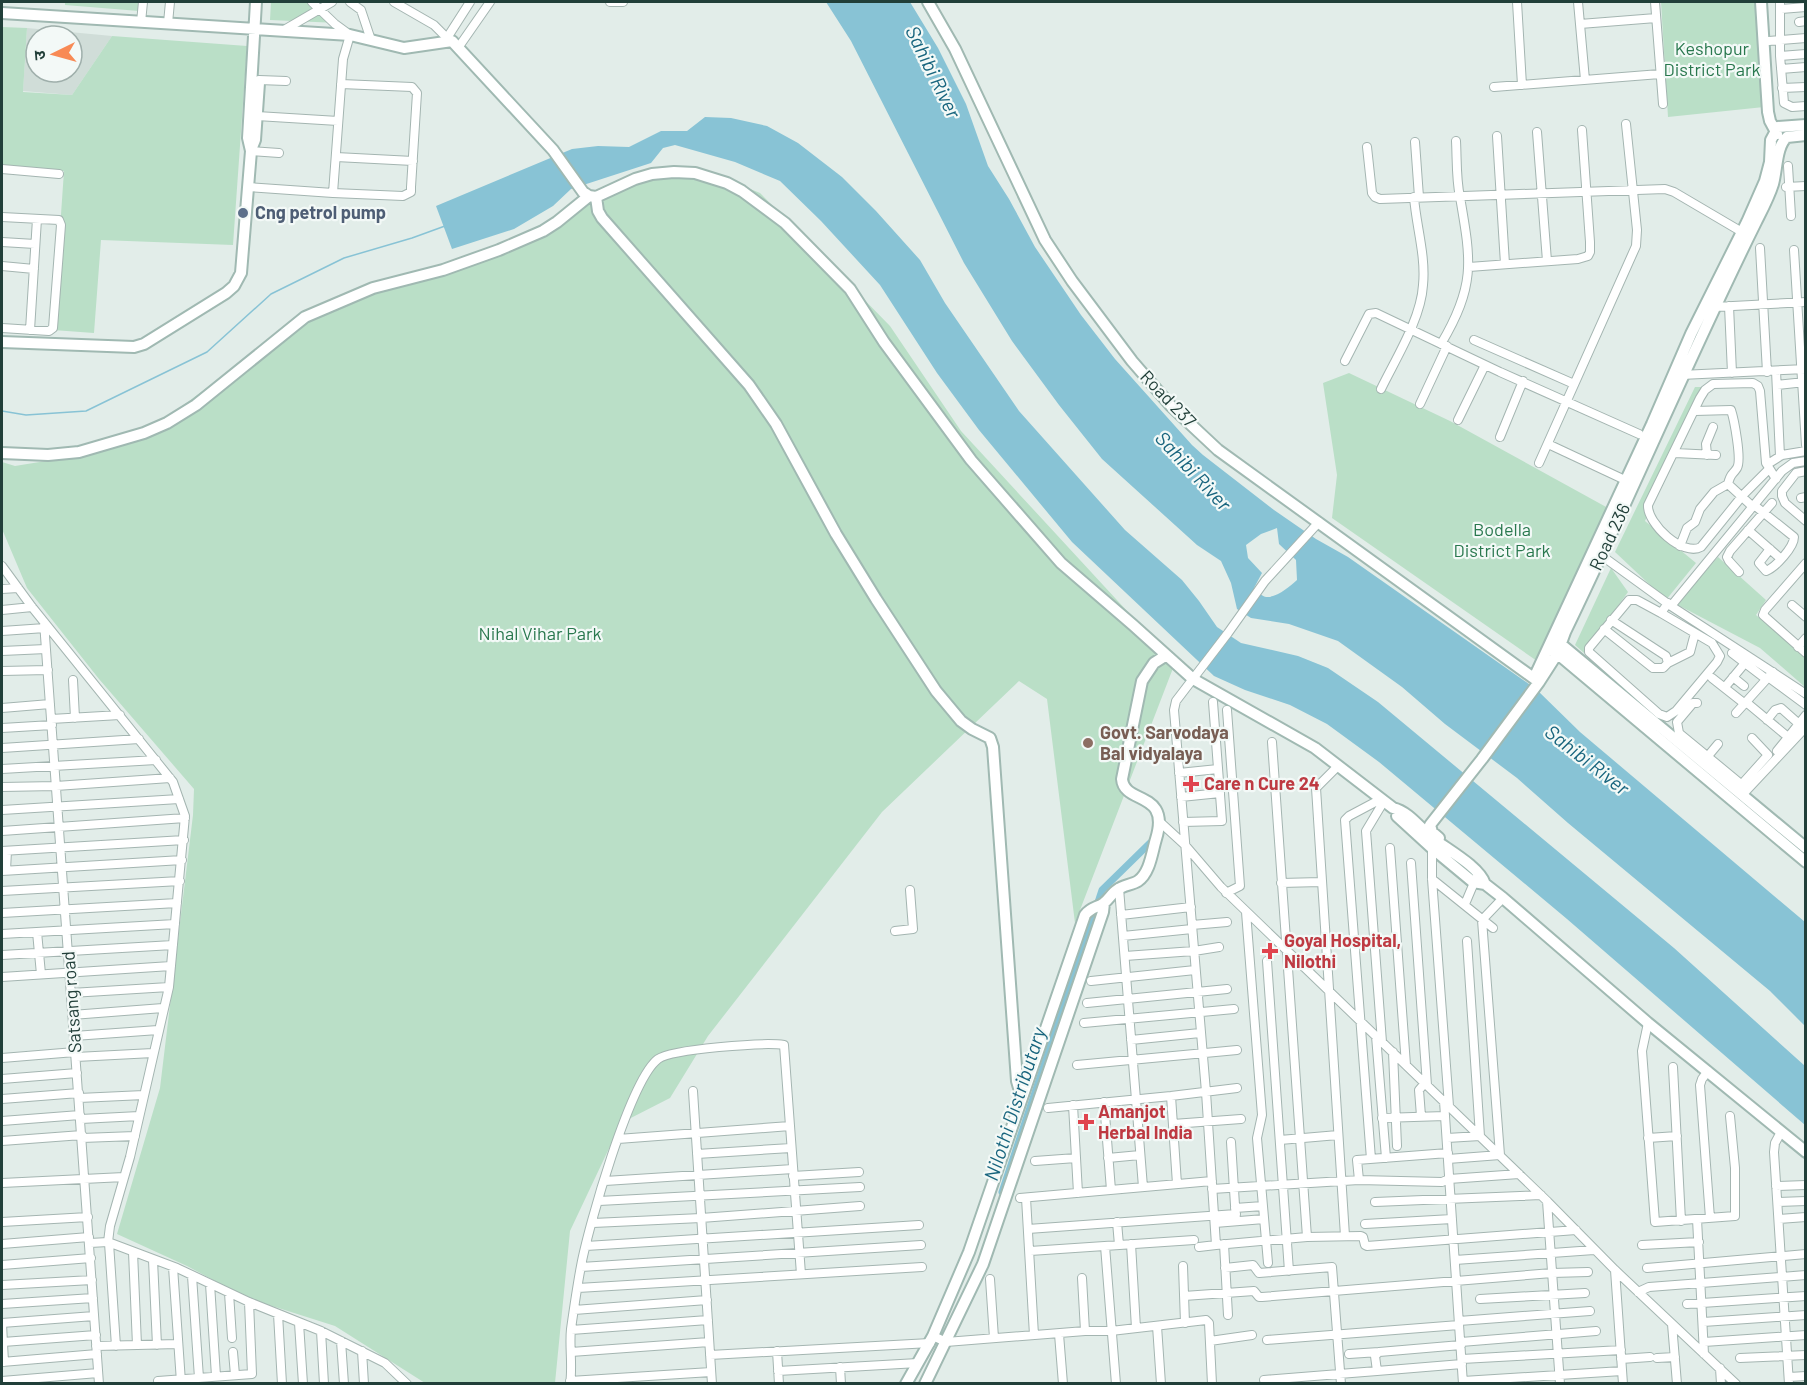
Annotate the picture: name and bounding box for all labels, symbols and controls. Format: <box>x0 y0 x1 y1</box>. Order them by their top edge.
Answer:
water label: Sahibi River <box>901 21 967 123</box>
north arrow <box>24 24 84 84</box>
park label: Keshopur District Park <box>1664 37 1760 80</box>
text: उ <box>29 49 48 61</box>
place label: Cng petrol pump <box>255 201 386 223</box>
marker: Cng petrol pump <box>236 206 250 220</box>
street label: Road 237 <box>1136 365 1202 432</box>
water label: Sahibi River <box>1151 426 1237 516</box>
street label: Road 236 <box>1584 500 1634 574</box>
park label: Bodella District Park <box>1454 518 1550 561</box>
park label: Nihal Vihar Park <box>478 622 602 644</box>
water label: Sahibi River <box>1541 719 1635 800</box>
place label: Govt. Sarvodaya Bal vidyalaya <box>1100 721 1229 764</box>
marker: Govt. Sarvodaya Bal vidyalaya <box>1081 736 1095 750</box>
place label: Care n Cure 24 <box>1204 772 1320 794</box>
marker: Care n Cure 24 <box>1182 775 1200 793</box>
place label: Goyal Hospital, Nilothi <box>1284 929 1401 972</box>
marker: Goyal Hospital, Nilothi <box>1261 942 1279 960</box>
street label: Satsang road <box>56 950 86 1054</box>
water label: Nilothi Distributary <box>978 1023 1050 1183</box>
place label: Amanjot Herbal India <box>1098 1100 1193 1143</box>
marker: Amanjot Herbal India <box>1079 1115 1093 1129</box>

